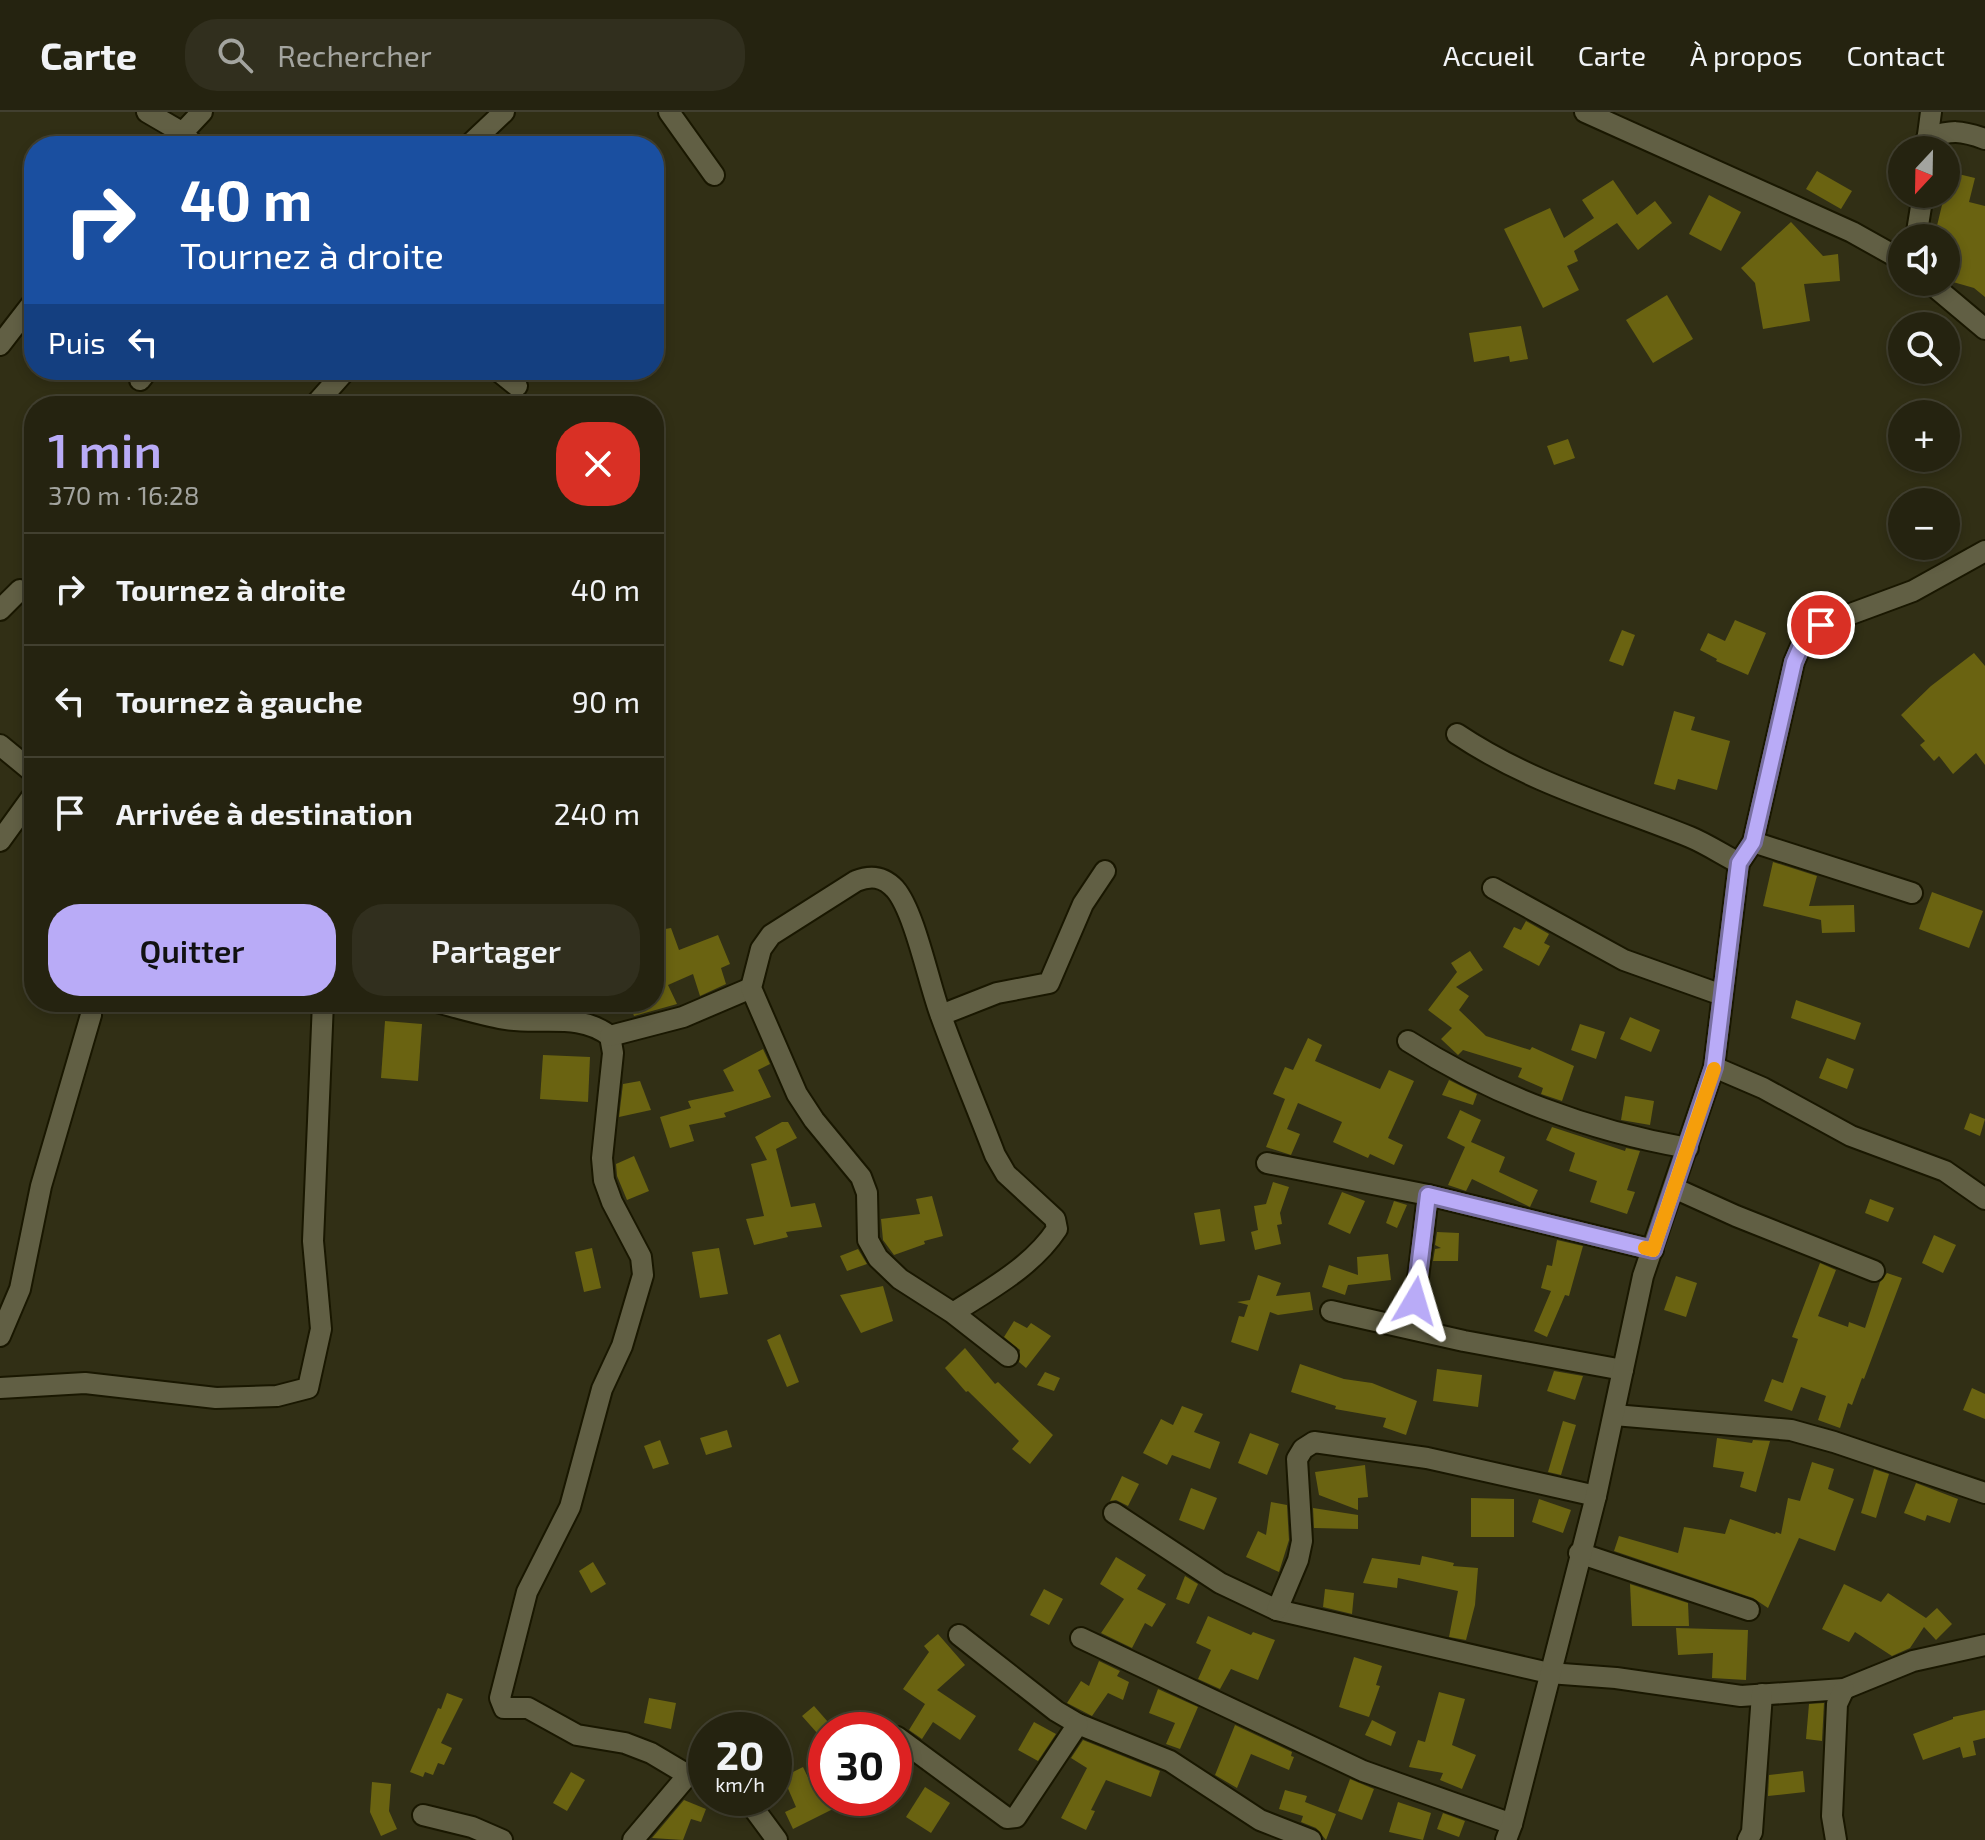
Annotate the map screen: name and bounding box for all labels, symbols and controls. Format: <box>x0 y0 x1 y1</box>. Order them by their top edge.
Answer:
search box <box>185 19 745 91</box>
text: Carte <box>40 32 137 78</box>
icon: search <box>213 33 257 77</box>
text: Rechercher <box>277 37 432 73</box>
text: Accueil <box>1443 38 1534 72</box>
text: Carte <box>1578 38 1646 72</box>
text: À propos <box>1690 38 1802 72</box>
text: Contact <box>1846 38 1945 72</box>
north arrow <box>1888 136 1960 208</box>
map controls <box>1888 136 1960 560</box>
text: 40 m <box>180 165 312 232</box>
icon: right <box>48 168 152 272</box>
button: sound <box>1888 224 1960 296</box>
text: Tournez à droite <box>180 233 444 276</box>
button: search <box>1888 312 1960 384</box>
icon: left <box>121 320 165 364</box>
text: Puis <box>48 324 105 360</box>
button: + <box>1888 400 1960 472</box>
text: 1 min <box>48 420 162 478</box>
button: close <box>556 422 640 506</box>
text: 370 m · 16:28 <box>48 479 200 510</box>
button: − <box>1888 488 1960 560</box>
icon: right <box>48 567 92 611</box>
text: Tournez à droite <box>116 571 346 607</box>
text: 40 m <box>570 571 640 607</box>
pin <box>1787 591 1855 659</box>
icon: arrive <box>1799 603 1843 647</box>
icon: left <box>48 679 92 723</box>
text: Tournez à gauche <box>116 683 363 719</box>
text: 90 m <box>572 683 640 719</box>
icon: arrive <box>48 791 92 835</box>
text: Arrivée à destination <box>116 795 413 831</box>
text: 240 m <box>554 795 640 831</box>
button: Quitter <box>48 904 336 996</box>
button: Partager <box>352 904 640 996</box>
position arrow <box>1373 1259 1457 1343</box>
speed limit sign: 30 <box>808 1712 912 1816</box>
text: 20 <box>716 1730 764 1778</box>
text: km/h <box>715 1772 765 1796</box>

